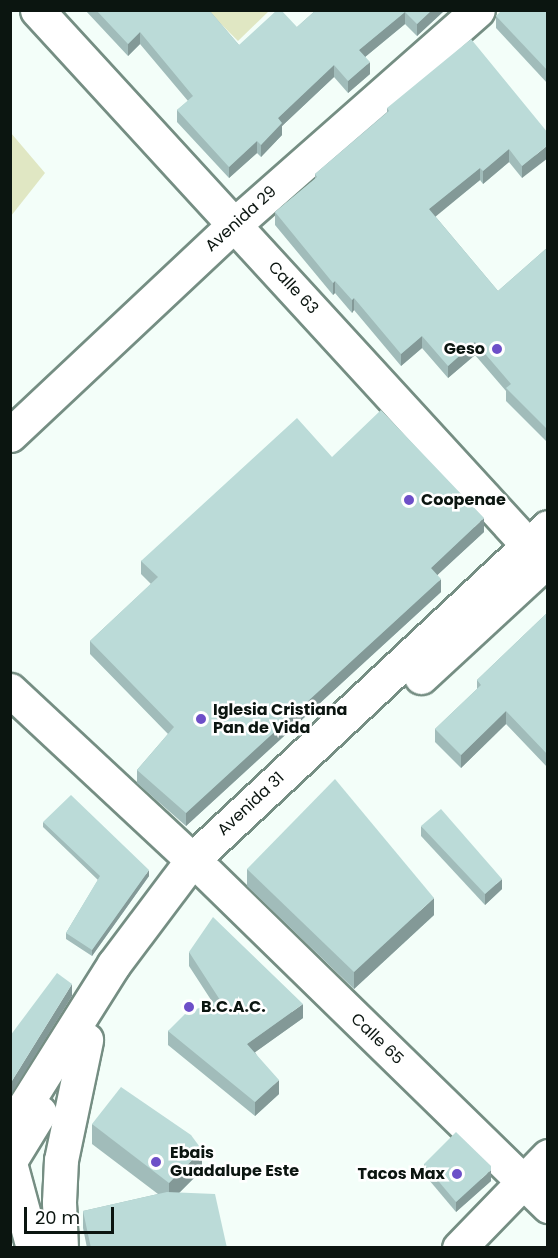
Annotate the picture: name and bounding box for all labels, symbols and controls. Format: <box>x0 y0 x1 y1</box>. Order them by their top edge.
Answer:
street label: Avenida 29 <box>201 182 281 256</box>
street label: Calle 63 <box>264 258 322 318</box>
place label: Geso <box>444 339 485 359</box>
marker: Geso <box>490 342 504 356</box>
place label: Coopenae <box>421 490 506 510</box>
marker: Coopenae <box>402 493 416 507</box>
place label: Iglesia Cristiana Pan de Vida <box>213 700 347 738</box>
marker: Iglesia Cristiana Pan de Vida <box>194 712 208 726</box>
street label: Avenida 31 <box>214 768 288 840</box>
place label: B.C.A.C. <box>201 997 266 1017</box>
marker: B.C.A.C. <box>182 1000 196 1014</box>
street label: Calle 65 <box>347 1009 407 1069</box>
place label: Ebais Guadalupe Este <box>170 1143 299 1181</box>
marker: Ebais Guadalupe Este <box>147 1153 165 1171</box>
place label: Tacos Max <box>358 1164 445 1184</box>
marker: Tacos Max <box>450 1167 464 1181</box>
scale bar <box>27 1195 117 1233</box>
text: 20 m <box>35 1205 80 1230</box>

